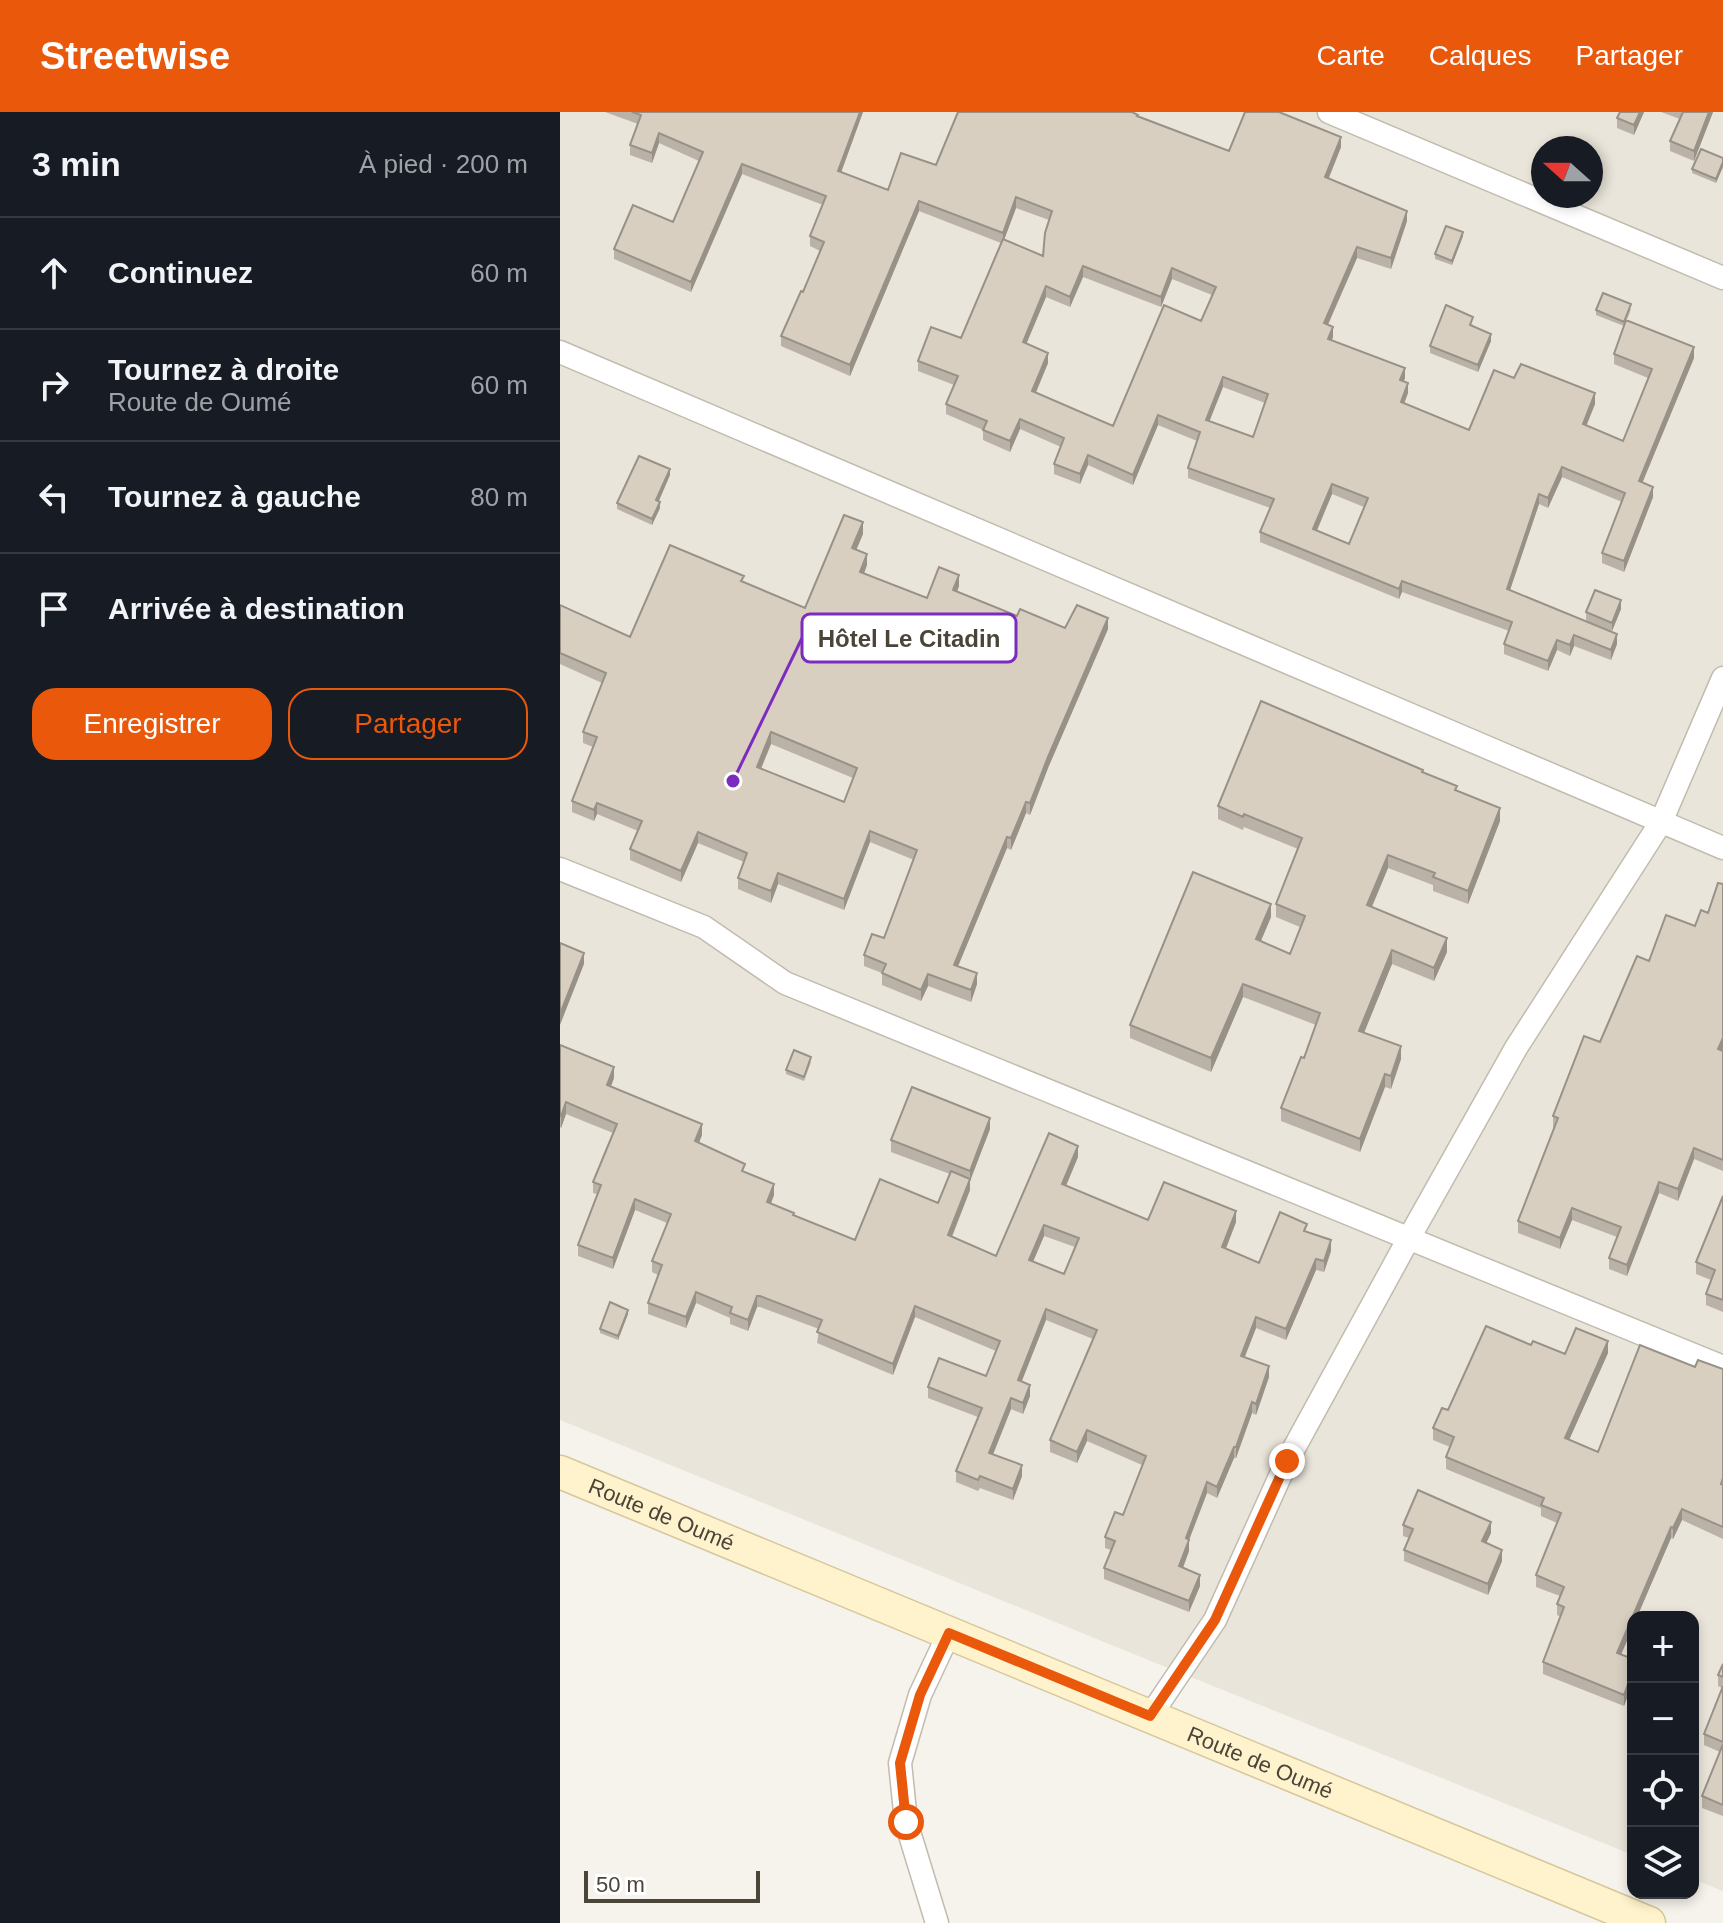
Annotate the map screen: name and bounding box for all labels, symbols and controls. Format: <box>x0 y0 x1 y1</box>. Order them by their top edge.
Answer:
text: Streetwise <box>40 35 230 77</box>
text: Carte <box>1316 40 1385 71</box>
text: Calques <box>1429 40 1532 71</box>
text: Partager <box>1576 40 1683 71</box>
north arrow <box>1531 136 1603 208</box>
text: 3 min <box>32 145 121 183</box>
text: À pied · 200 m <box>359 149 528 179</box>
icon: ahead <box>32 251 76 295</box>
text: Continuez <box>108 256 253 289</box>
text: 60 m <box>470 258 528 288</box>
text: Tournez à droite <box>108 353 339 386</box>
icon: right <box>32 363 76 407</box>
text: 60 m <box>470 370 528 400</box>
text: Route de Oumé <box>108 387 292 417</box>
icon: left <box>32 475 76 519</box>
text: Tournez à gauche <box>108 480 361 513</box>
text: 80 m <box>470 482 528 512</box>
icon: arrive <box>32 587 76 631</box>
text: Arrivée à destination <box>108 592 405 625</box>
callout: Hôtel Le Citadin <box>802 614 1016 662</box>
text: Hôtel Le Citadin <box>818 625 1000 652</box>
button: Enregistrer <box>32 688 272 760</box>
button: Partager <box>288 688 528 760</box>
route end <box>1269 1443 1305 1479</box>
street label: Route de Oumé <box>585 1473 738 1556</box>
map controls <box>1627 1611 1699 1899</box>
button: + <box>1627 1611 1699 1683</box>
button: − <box>1627 1683 1699 1755</box>
street label: Route de Oumé <box>1184 1721 1337 1804</box>
button: locate <box>1627 1755 1699 1827</box>
route start <box>888 1804 924 1840</box>
button: layers <box>1627 1827 1699 1899</box>
scale bar <box>584 1867 760 1903</box>
text: 50 m <box>596 1872 645 1897</box>

